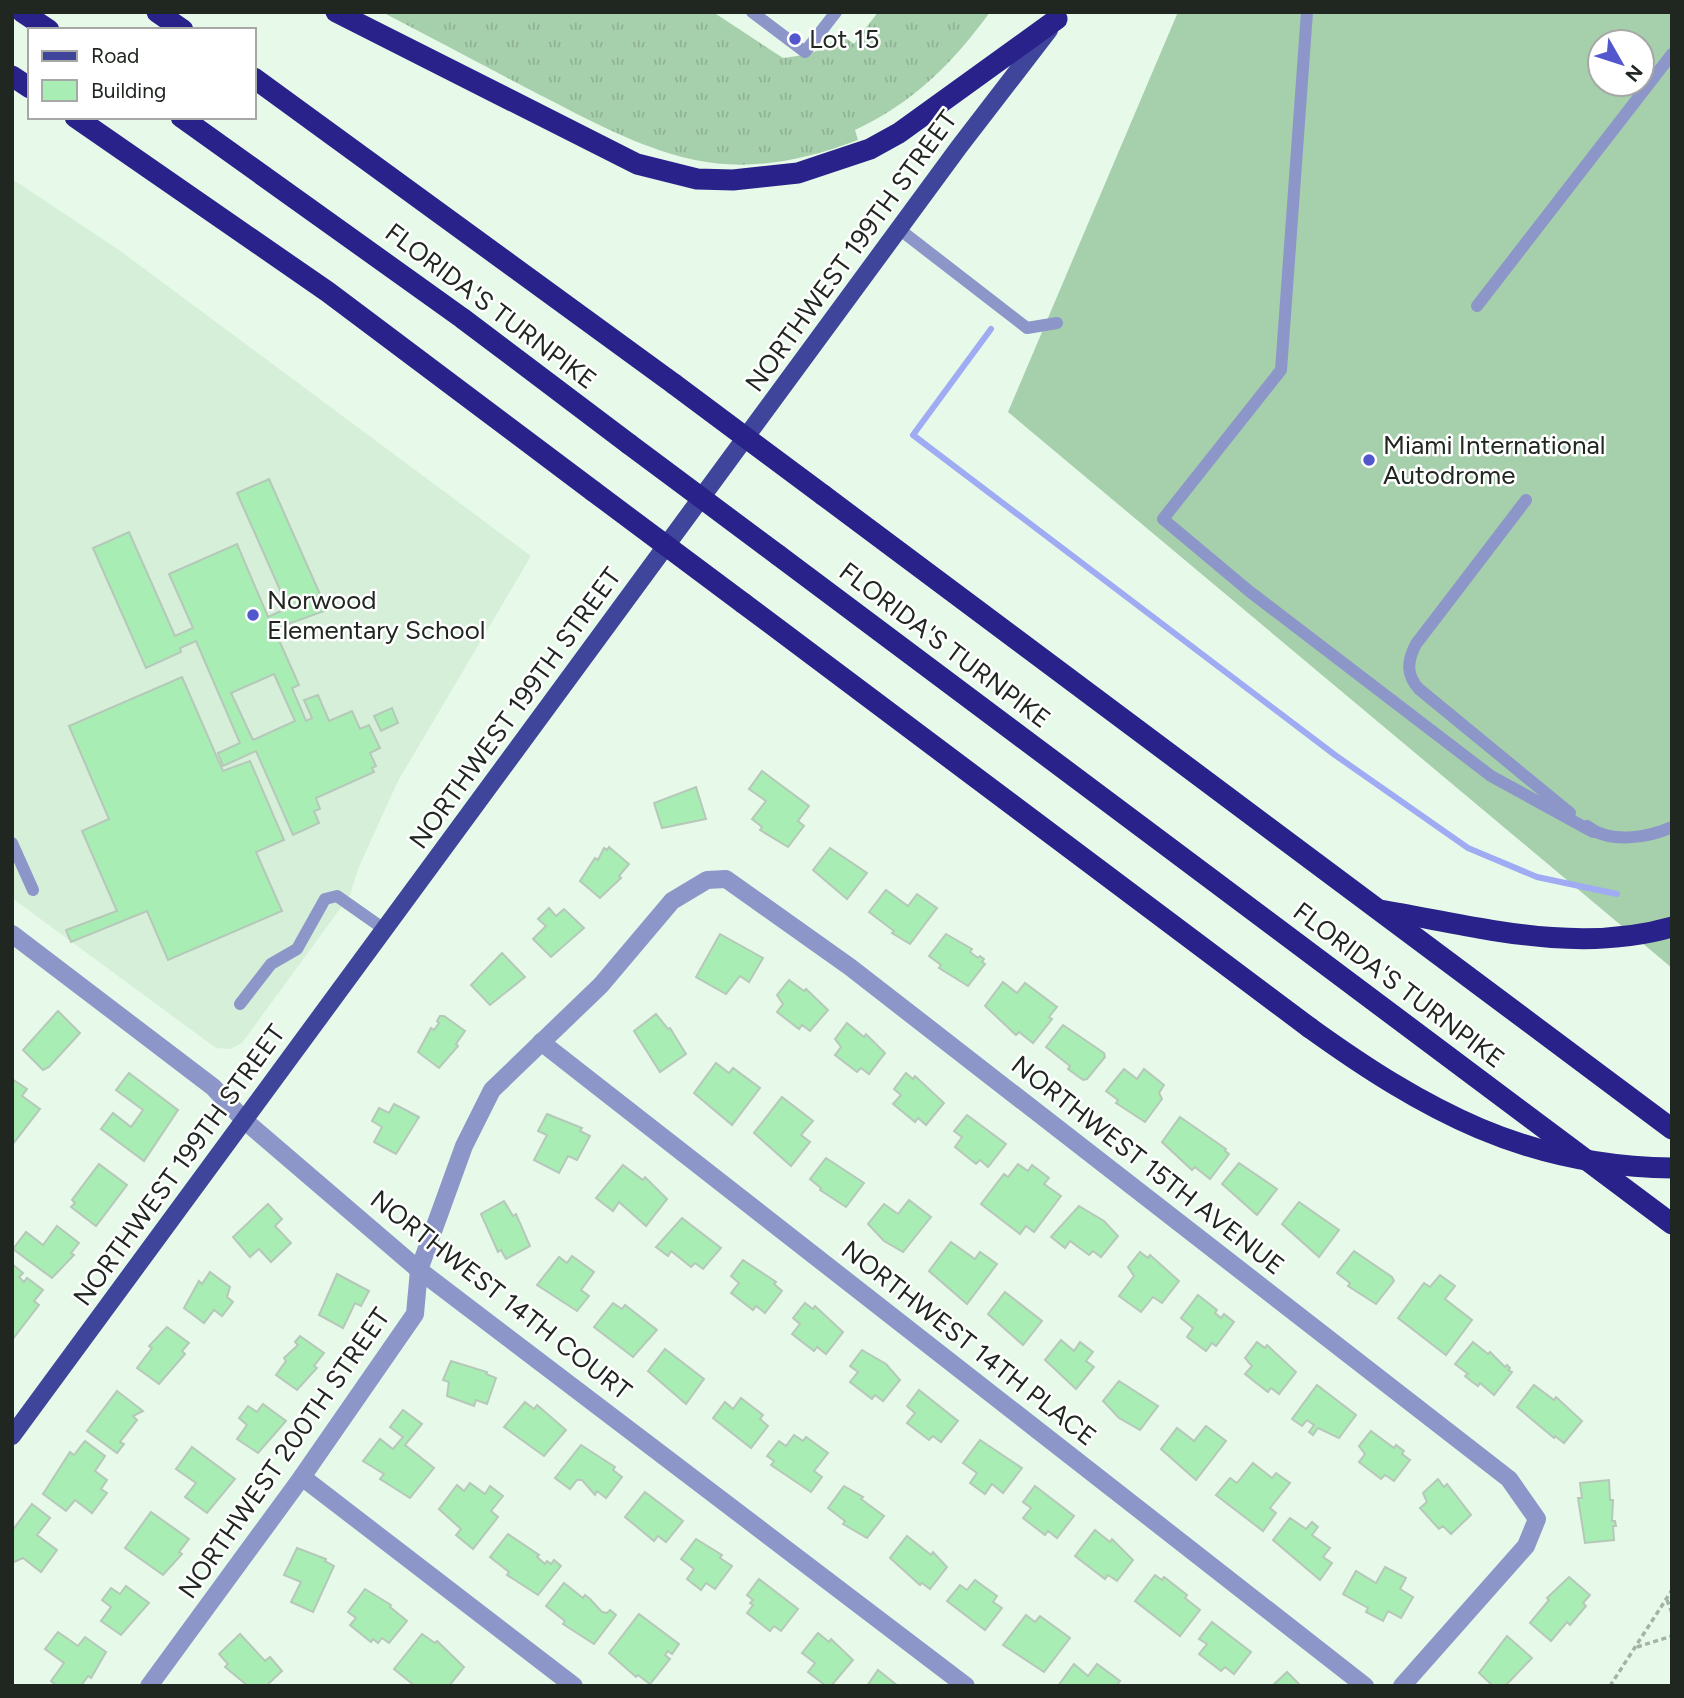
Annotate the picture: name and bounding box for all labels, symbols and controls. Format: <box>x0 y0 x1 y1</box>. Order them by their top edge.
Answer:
place label: Lot 15 <box>809 23 880 55</box>
legend <box>28 28 256 119</box>
north arrow <box>1586 28 1656 98</box>
marker: Lot 15 <box>787 31 803 47</box>
text: Road <box>91 43 139 68</box>
text: N <box>1620 60 1647 86</box>
text: Building <box>91 78 166 103</box>
street label: NORTHWEST 199TH STREET <box>738 104 964 398</box>
street label: FLORIDA'S TURNPIKE <box>379 216 603 396</box>
place label: Miami International Autodrome <box>1383 429 1605 491</box>
marker: Miami International Autodrome <box>1361 452 1377 468</box>
street label: FLORIDA'S TURNPIKE <box>833 555 1057 735</box>
street label: NORTHWEST 199TH STREET <box>402 561 628 855</box>
place label: Norwood Elementary School <box>267 584 485 646</box>
marker: Norwood Elementary School <box>245 607 261 623</box>
street label: FLORIDA'S TURNPIKE <box>1287 895 1511 1075</box>
street label: NORTHWEST 199TH STREET <box>66 1018 292 1312</box>
street label: NORTHWEST 15TH AVENUE <box>1005 1049 1291 1281</box>
street label: NORTHWEST 14TH COURT <box>364 1183 638 1407</box>
street label: NORTHWEST 14TH PLACE <box>835 1234 1103 1452</box>
street label: NORTHWEST 200TH STREET <box>171 1301 397 1604</box>

